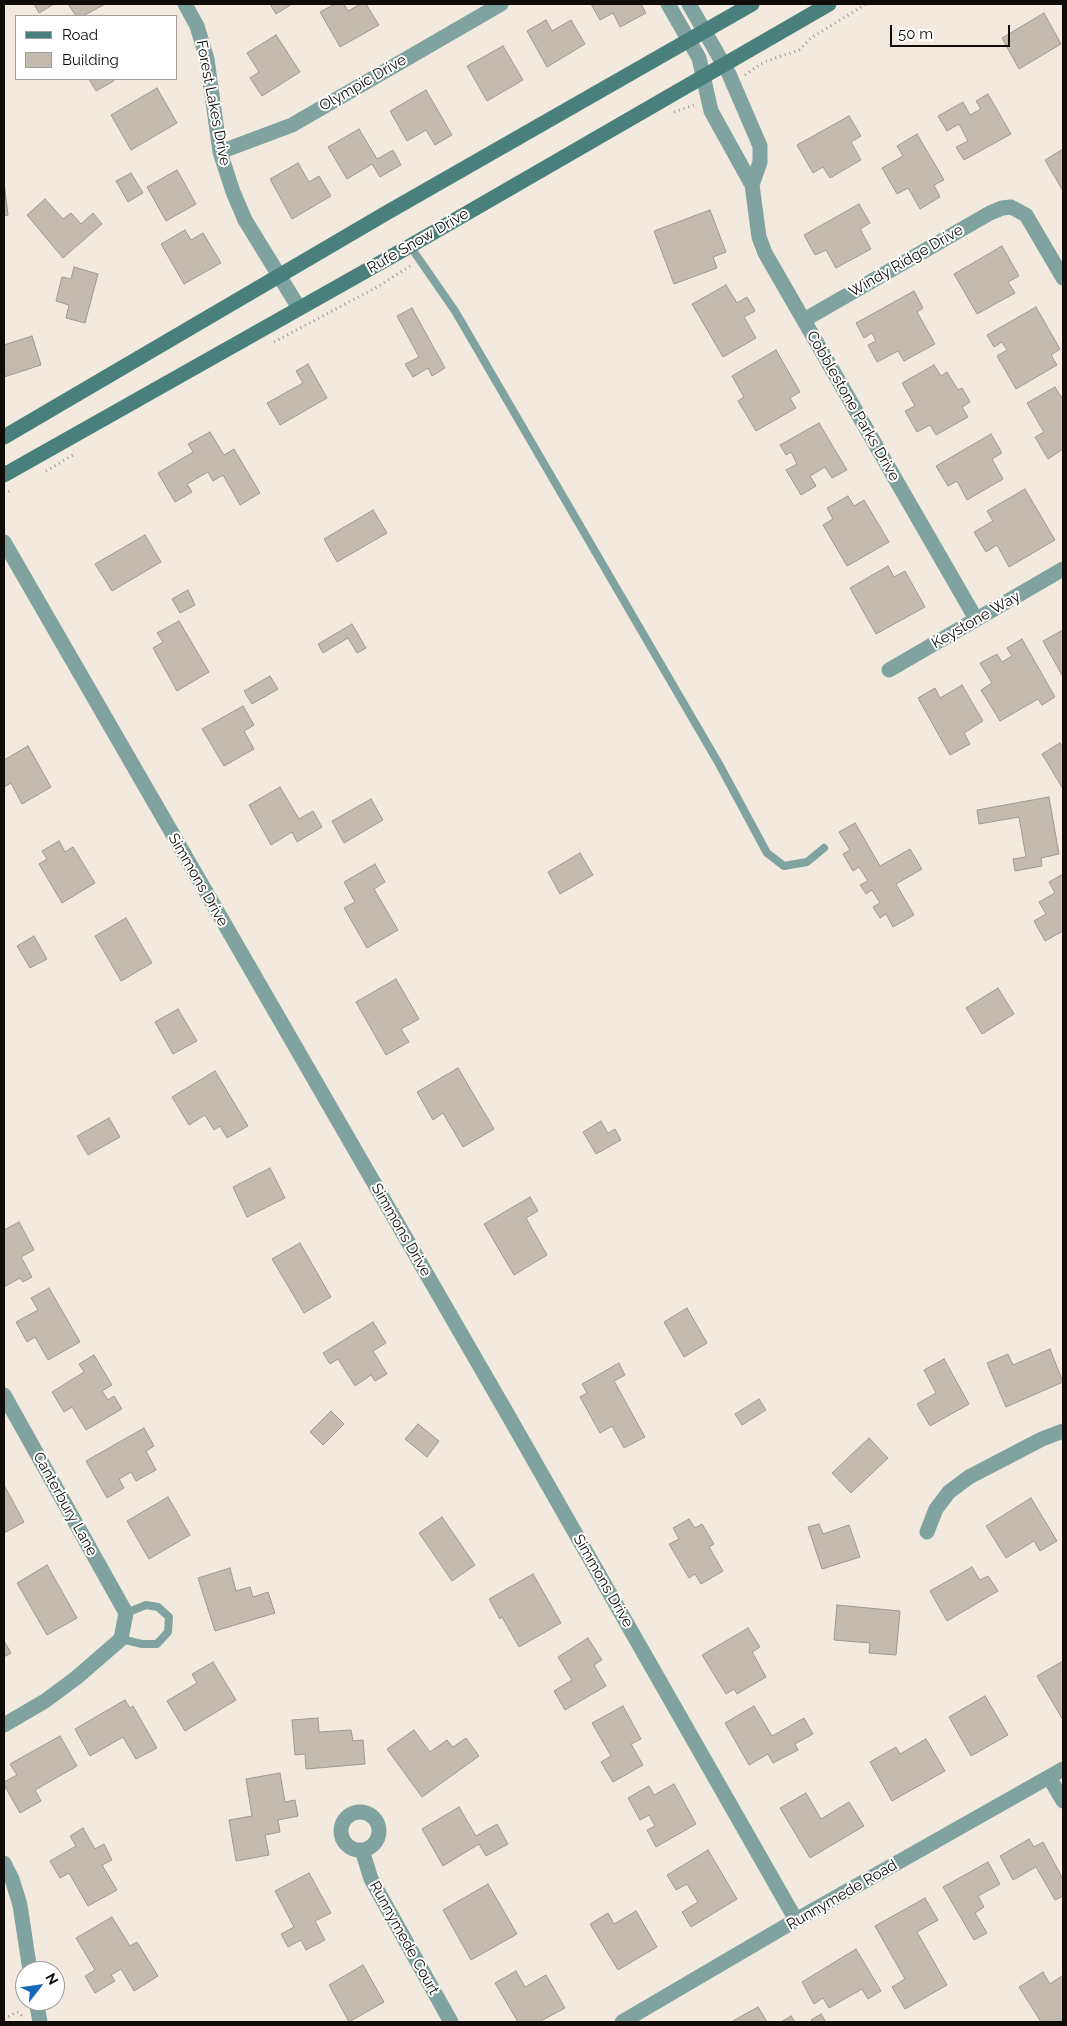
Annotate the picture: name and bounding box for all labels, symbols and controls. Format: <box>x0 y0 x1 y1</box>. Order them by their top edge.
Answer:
legend <box>15 15 178 80</box>
scale bar <box>892 15 1012 47</box>
text: 50 m <box>898 25 933 43</box>
text: Road <box>62 26 98 44</box>
street label: Forest Lakes Drive <box>192 39 234 167</box>
text: Building <box>62 51 119 69</box>
street label: Olympic Drive <box>316 51 410 115</box>
street label: Rufe Snow Drive <box>364 205 472 277</box>
street label: Windy Ridge Drive <box>846 221 966 301</box>
street label: Cobblestone Parks Drive <box>803 328 903 484</box>
street label: Keystone Way <box>929 587 1023 653</box>
street label: Simmons Drive <box>164 830 232 930</box>
street label: Simmons Drive <box>367 1180 435 1280</box>
street label: Canterbury Lane <box>29 1449 101 1559</box>
street label: Simmons Drive <box>569 1531 637 1631</box>
street label: Runnymede Road <box>784 1856 900 1934</box>
street label: Runnymede Court <box>365 1878 443 1998</box>
north arrow <box>15 1961 65 2011</box>
text: N <box>43 1970 62 1988</box>

